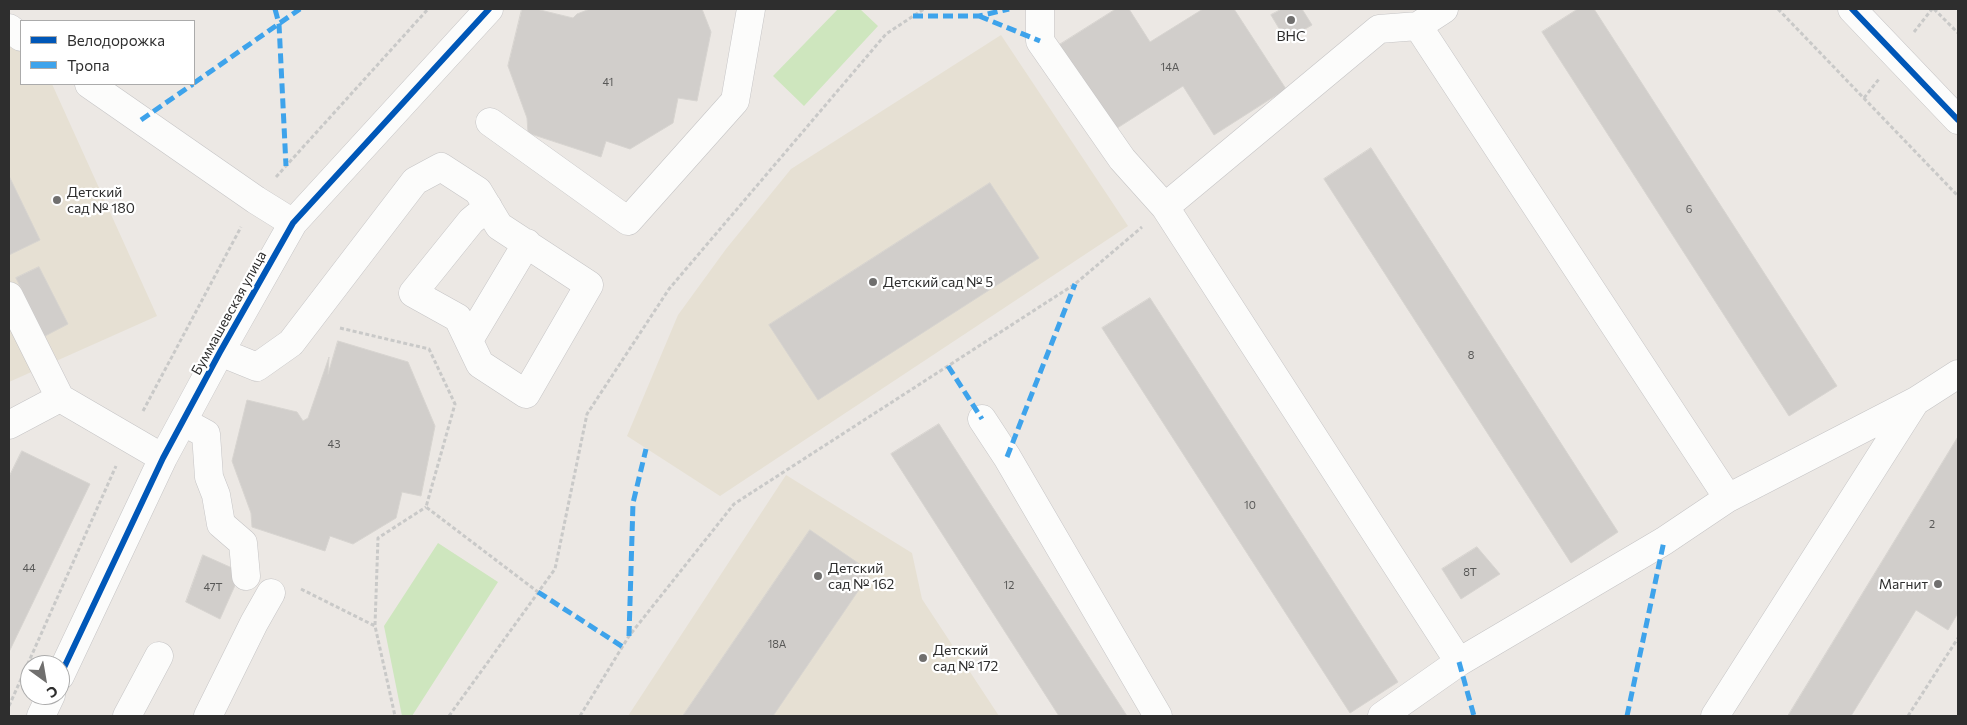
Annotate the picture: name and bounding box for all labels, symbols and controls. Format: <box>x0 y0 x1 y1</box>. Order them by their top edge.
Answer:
marker: ВНС <box>1285 14 1297 26</box>
legend <box>20 20 195 85</box>
place label: ВНС <box>1276 28 1306 44</box>
text: Велодорожка <box>67 31 165 49</box>
text: Тропа <box>67 56 109 74</box>
house number: 14А <box>1161 60 1179 74</box>
house number: 41 <box>603 75 613 89</box>
place label: Детский сад № 180 <box>67 184 135 216</box>
marker: Детский сад № 180 <box>51 194 63 206</box>
house number: 6 <box>1686 202 1692 216</box>
street label: Буммашевская улица <box>188 248 270 378</box>
place label: Детский сад № 5 <box>883 274 993 290</box>
marker: Детский сад № 5 <box>867 276 879 288</box>
house number: 8 <box>1468 348 1474 362</box>
house number: 43 <box>328 437 340 451</box>
house number: 10 <box>1244 498 1256 512</box>
house number: 2 <box>1929 517 1935 531</box>
place label: Детский сад № 162 <box>828 560 894 592</box>
house number: 44 <box>22 561 36 575</box>
house number: 8Т <box>1463 565 1477 579</box>
marker: Детский сад № 162 <box>812 570 824 582</box>
place label: Магнит <box>1879 576 1928 592</box>
house number: 12 <box>1004 578 1014 592</box>
marker: Магнит <box>1932 578 1944 590</box>
house number: 47Т <box>203 580 223 594</box>
house number: 18А <box>768 637 786 651</box>
place label: Детский сад № 172 <box>933 642 998 674</box>
marker: Детский сад № 172 <box>917 652 929 664</box>
north arrow <box>20 655 70 705</box>
text: С <box>44 683 61 702</box>

